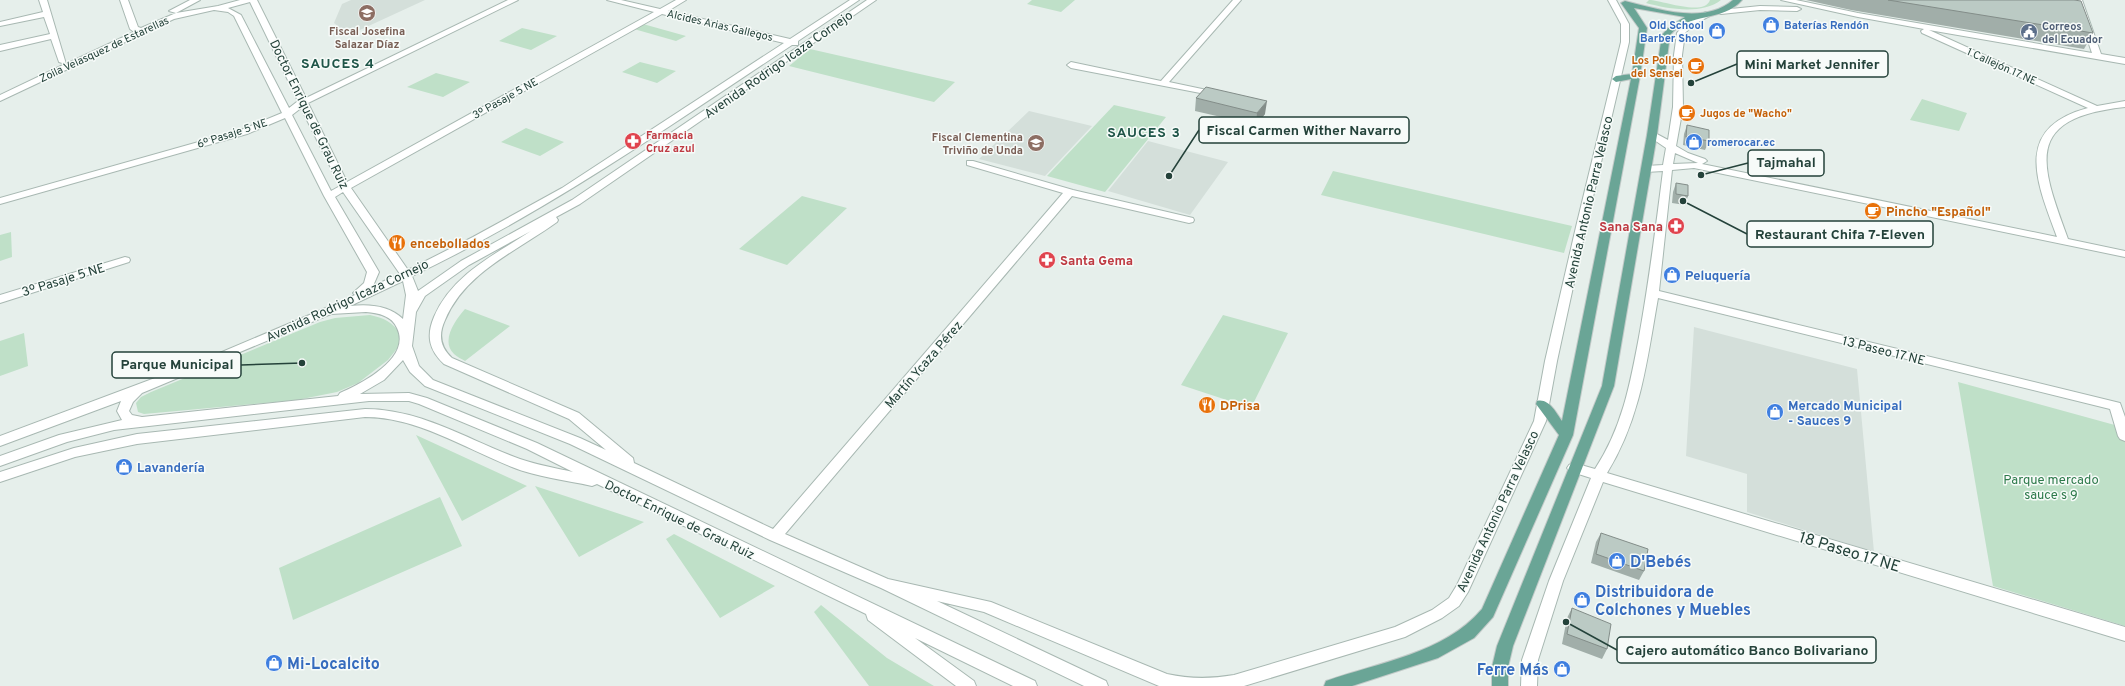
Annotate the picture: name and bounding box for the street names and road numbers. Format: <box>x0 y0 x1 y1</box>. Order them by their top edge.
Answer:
street label: Alcides Arias Gallegos <box>665 7 774 45</box>
street label: Avenida Rodrigo Icaza Cornejo <box>702 8 857 123</box>
street label: Zoila Velasquez de Estarellas <box>37 14 171 86</box>
street label: Doctor Enrique de Grau Ruiz <box>265 37 352 192</box>
street label: 1 Callejón 17 NE <box>1964 45 2039 89</box>
street label: 3º Pasaje 5 NE <box>470 75 541 123</box>
street label: Avenida Antonio Parra Velasco <box>1562 115 1618 290</box>
street label: 6º Pasaje 5 NE <box>195 116 269 152</box>
street label: Avenida Rodrigo Icaza Cornejo <box>264 257 432 347</box>
street label: 3º Pasaje 5 NE <box>20 261 107 301</box>
street label: Martín Ycaza Pérez <box>882 318 967 412</box>
street label: 13 Paseo 17 NE <box>1840 334 1927 370</box>
street label: Avenida Antonio Parra Velasco <box>1454 429 1543 595</box>
street label: Doctor Enrique de Grau Ruiz <box>602 477 757 564</box>
street label: 18 Paseo 17 NE <box>1796 528 1902 578</box>

